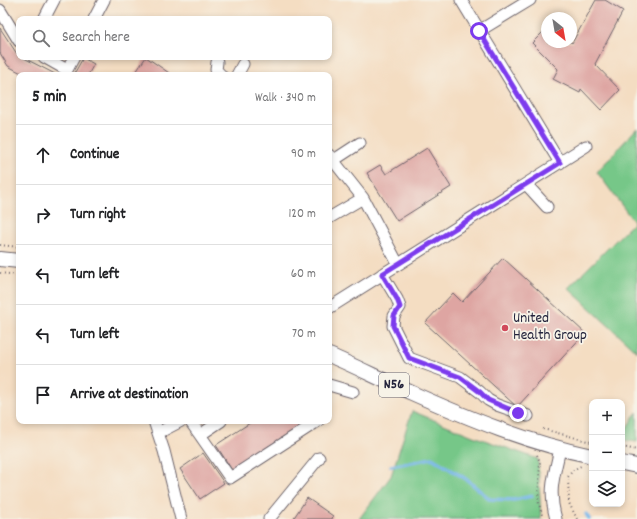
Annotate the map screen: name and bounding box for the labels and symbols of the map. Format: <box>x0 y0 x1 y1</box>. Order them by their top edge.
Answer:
north arrow <box>541 12 577 48</box>
route start <box>470 22 488 40</box>
place label: United Health Group <box>513 308 587 347</box>
marker: United Health Group <box>500 323 510 333</box>
road number: N56 <box>379 373 409 397</box>
route end <box>509 404 527 422</box>

